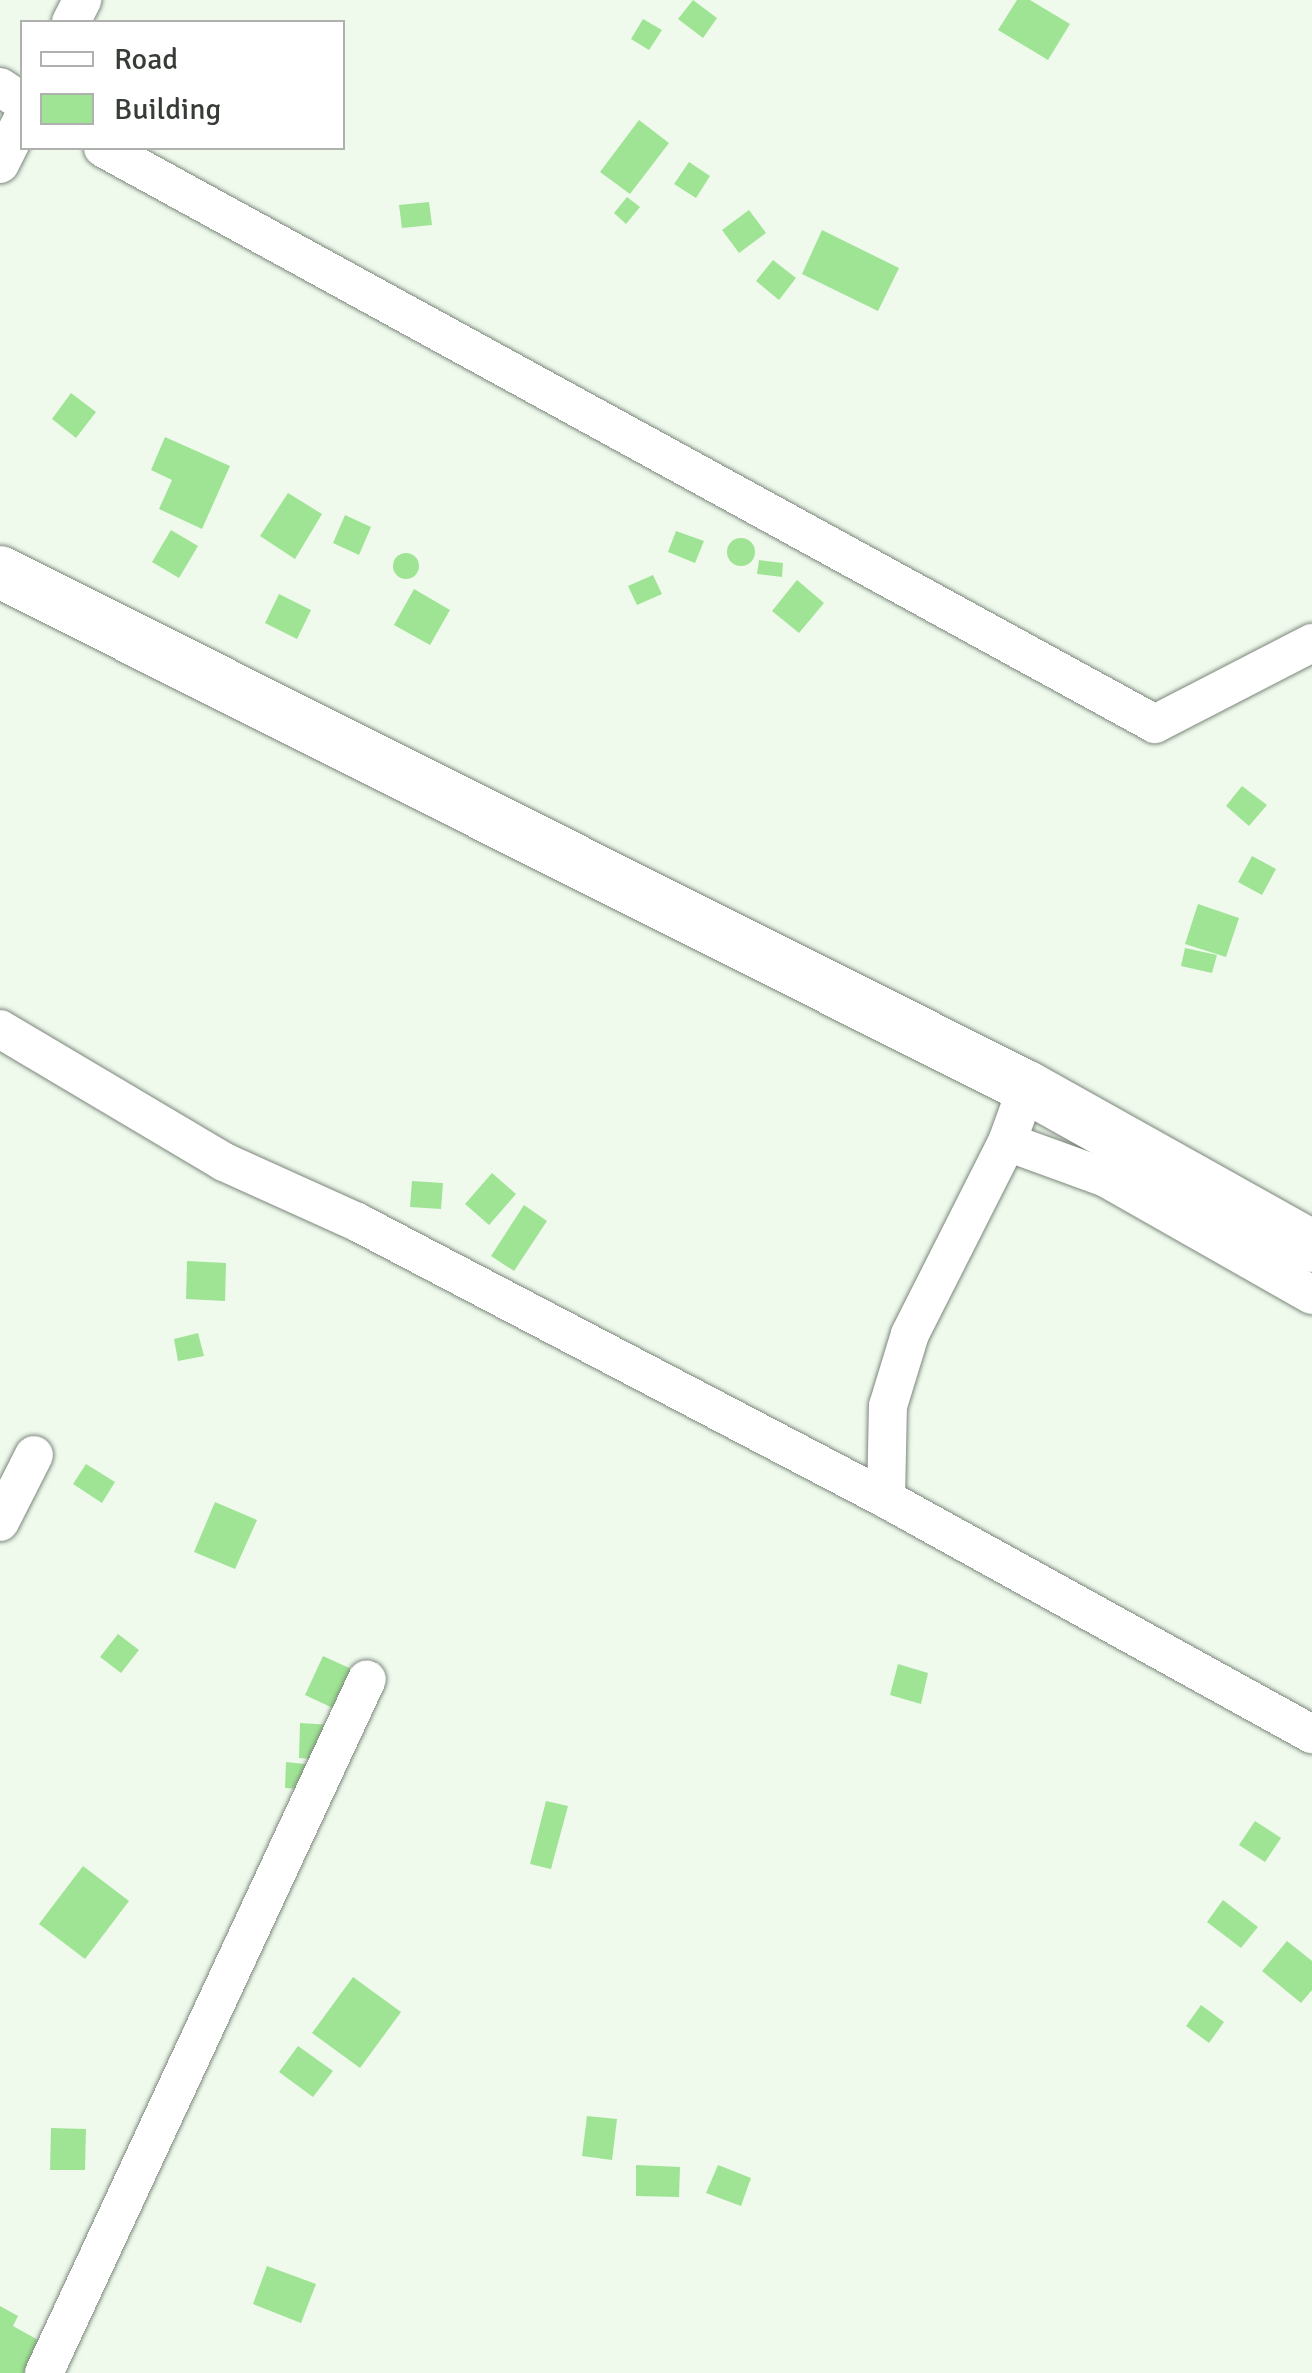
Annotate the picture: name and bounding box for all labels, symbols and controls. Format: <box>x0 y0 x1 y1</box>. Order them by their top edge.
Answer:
legend <box>20 20 345 150</box>
text: Road <box>114 41 178 78</box>
text: Building <box>114 91 221 128</box>

